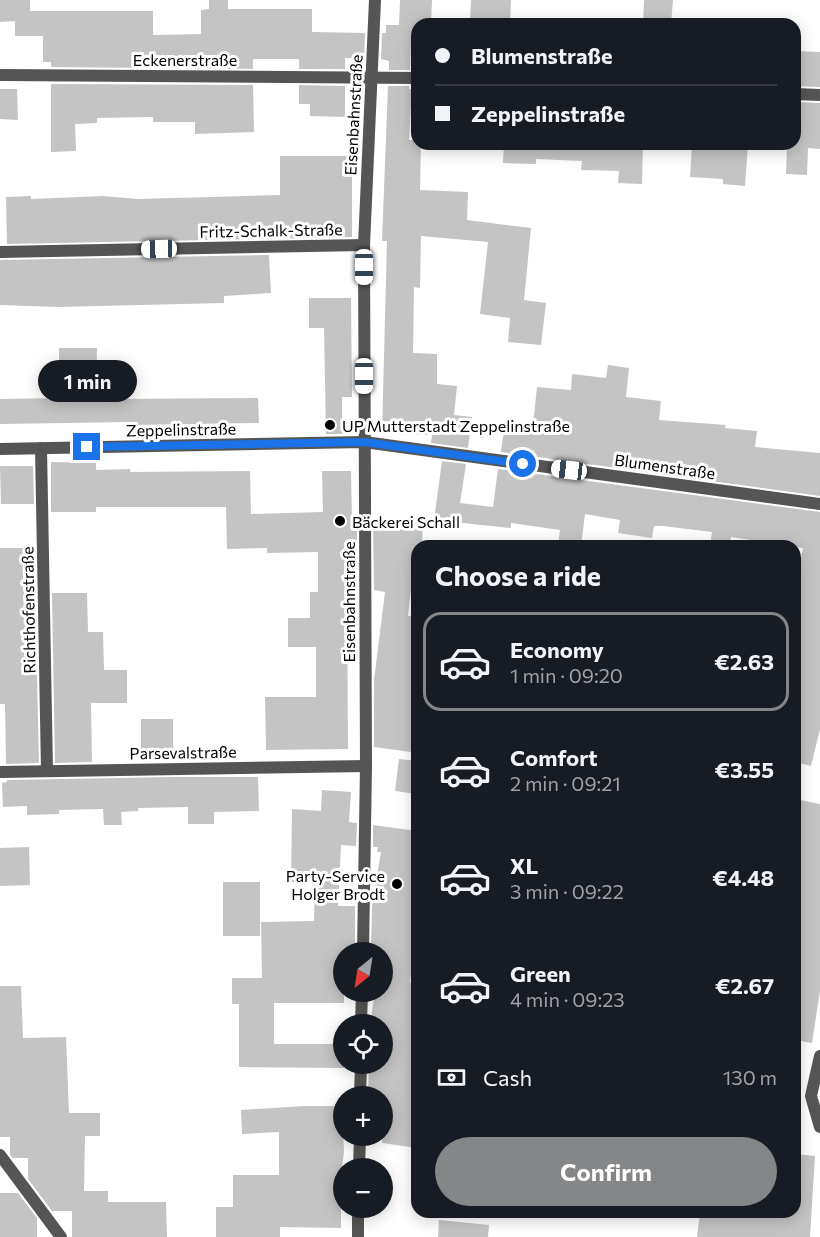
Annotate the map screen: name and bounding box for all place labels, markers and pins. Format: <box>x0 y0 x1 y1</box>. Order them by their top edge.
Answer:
place label: UP Mutterstadt Zeppelinstraße <box>342 416 570 435</box>
marker: UP Mutterstadt Zeppelinstraße <box>323 418 337 432</box>
place label: Bäckerei Schall <box>352 512 460 531</box>
marker: Bäckerei Schall <box>333 514 347 528</box>
place label: Party-Service Holger Brodt <box>286 866 385 903</box>
marker: Party-Service Holger Brodt <box>390 877 404 891</box>

